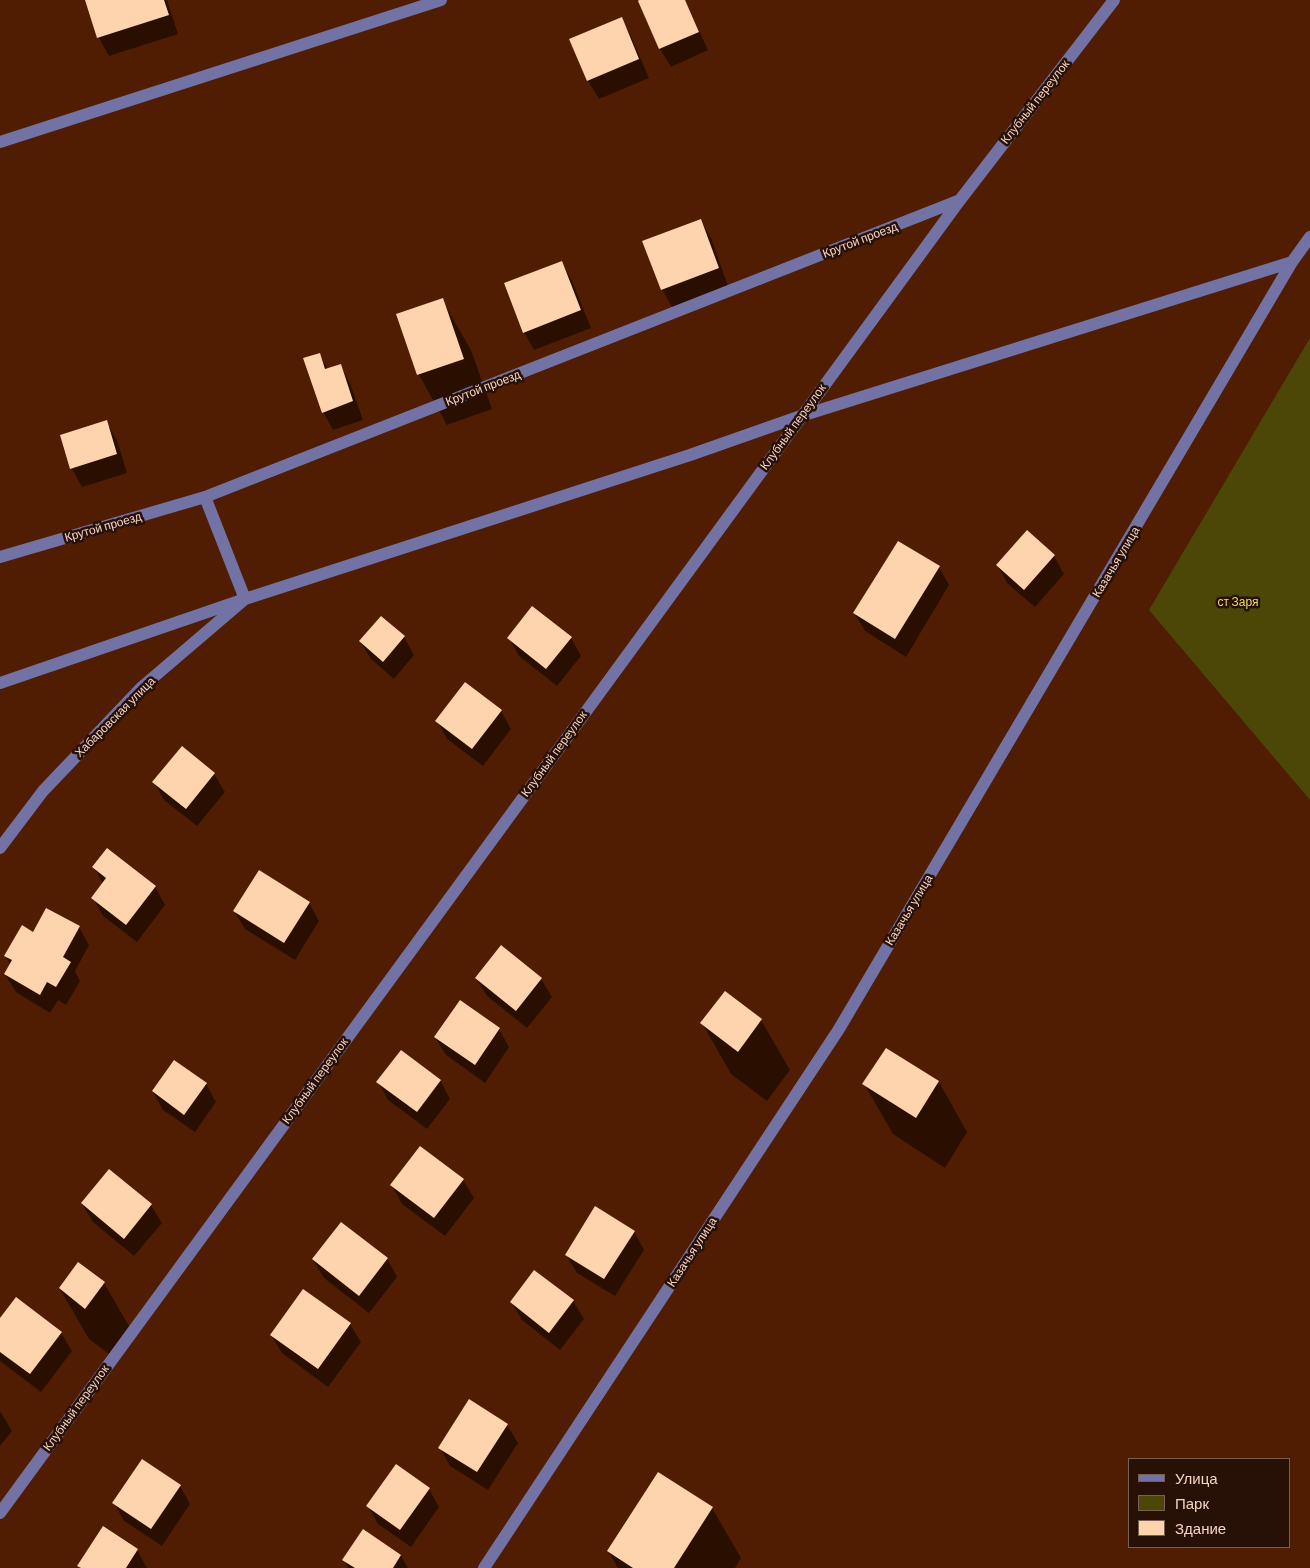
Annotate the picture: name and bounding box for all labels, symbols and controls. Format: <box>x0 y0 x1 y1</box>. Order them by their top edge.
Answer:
street label: Клубный переулок <box>998 57 1072 147</box>
street label: Крутой проезд <box>820 219 900 261</box>
street label: Крутой проезд <box>443 367 523 409</box>
street label: Клубный переулок <box>757 381 829 473</box>
street label: Крутой проезд <box>63 509 143 545</box>
street label: Казачья улица <box>1089 524 1143 600</box>
park label: ст Заря <box>1218 595 1258 609</box>
street label: Хабаровская улица <box>72 674 158 760</box>
street label: Клубный переулок <box>518 708 590 800</box>
street label: Казачья улица <box>882 872 936 948</box>
street label: Клубный переулок <box>279 1035 351 1127</box>
street label: Казачья улица <box>664 1215 720 1289</box>
street label: Клубный переулок <box>40 1362 112 1454</box>
legend <box>1128 1458 1290 1548</box>
text: Улица <box>1175 1469 1218 1487</box>
text: Парк <box>1175 1494 1209 1512</box>
text: Здание <box>1175 1519 1226 1537</box>

